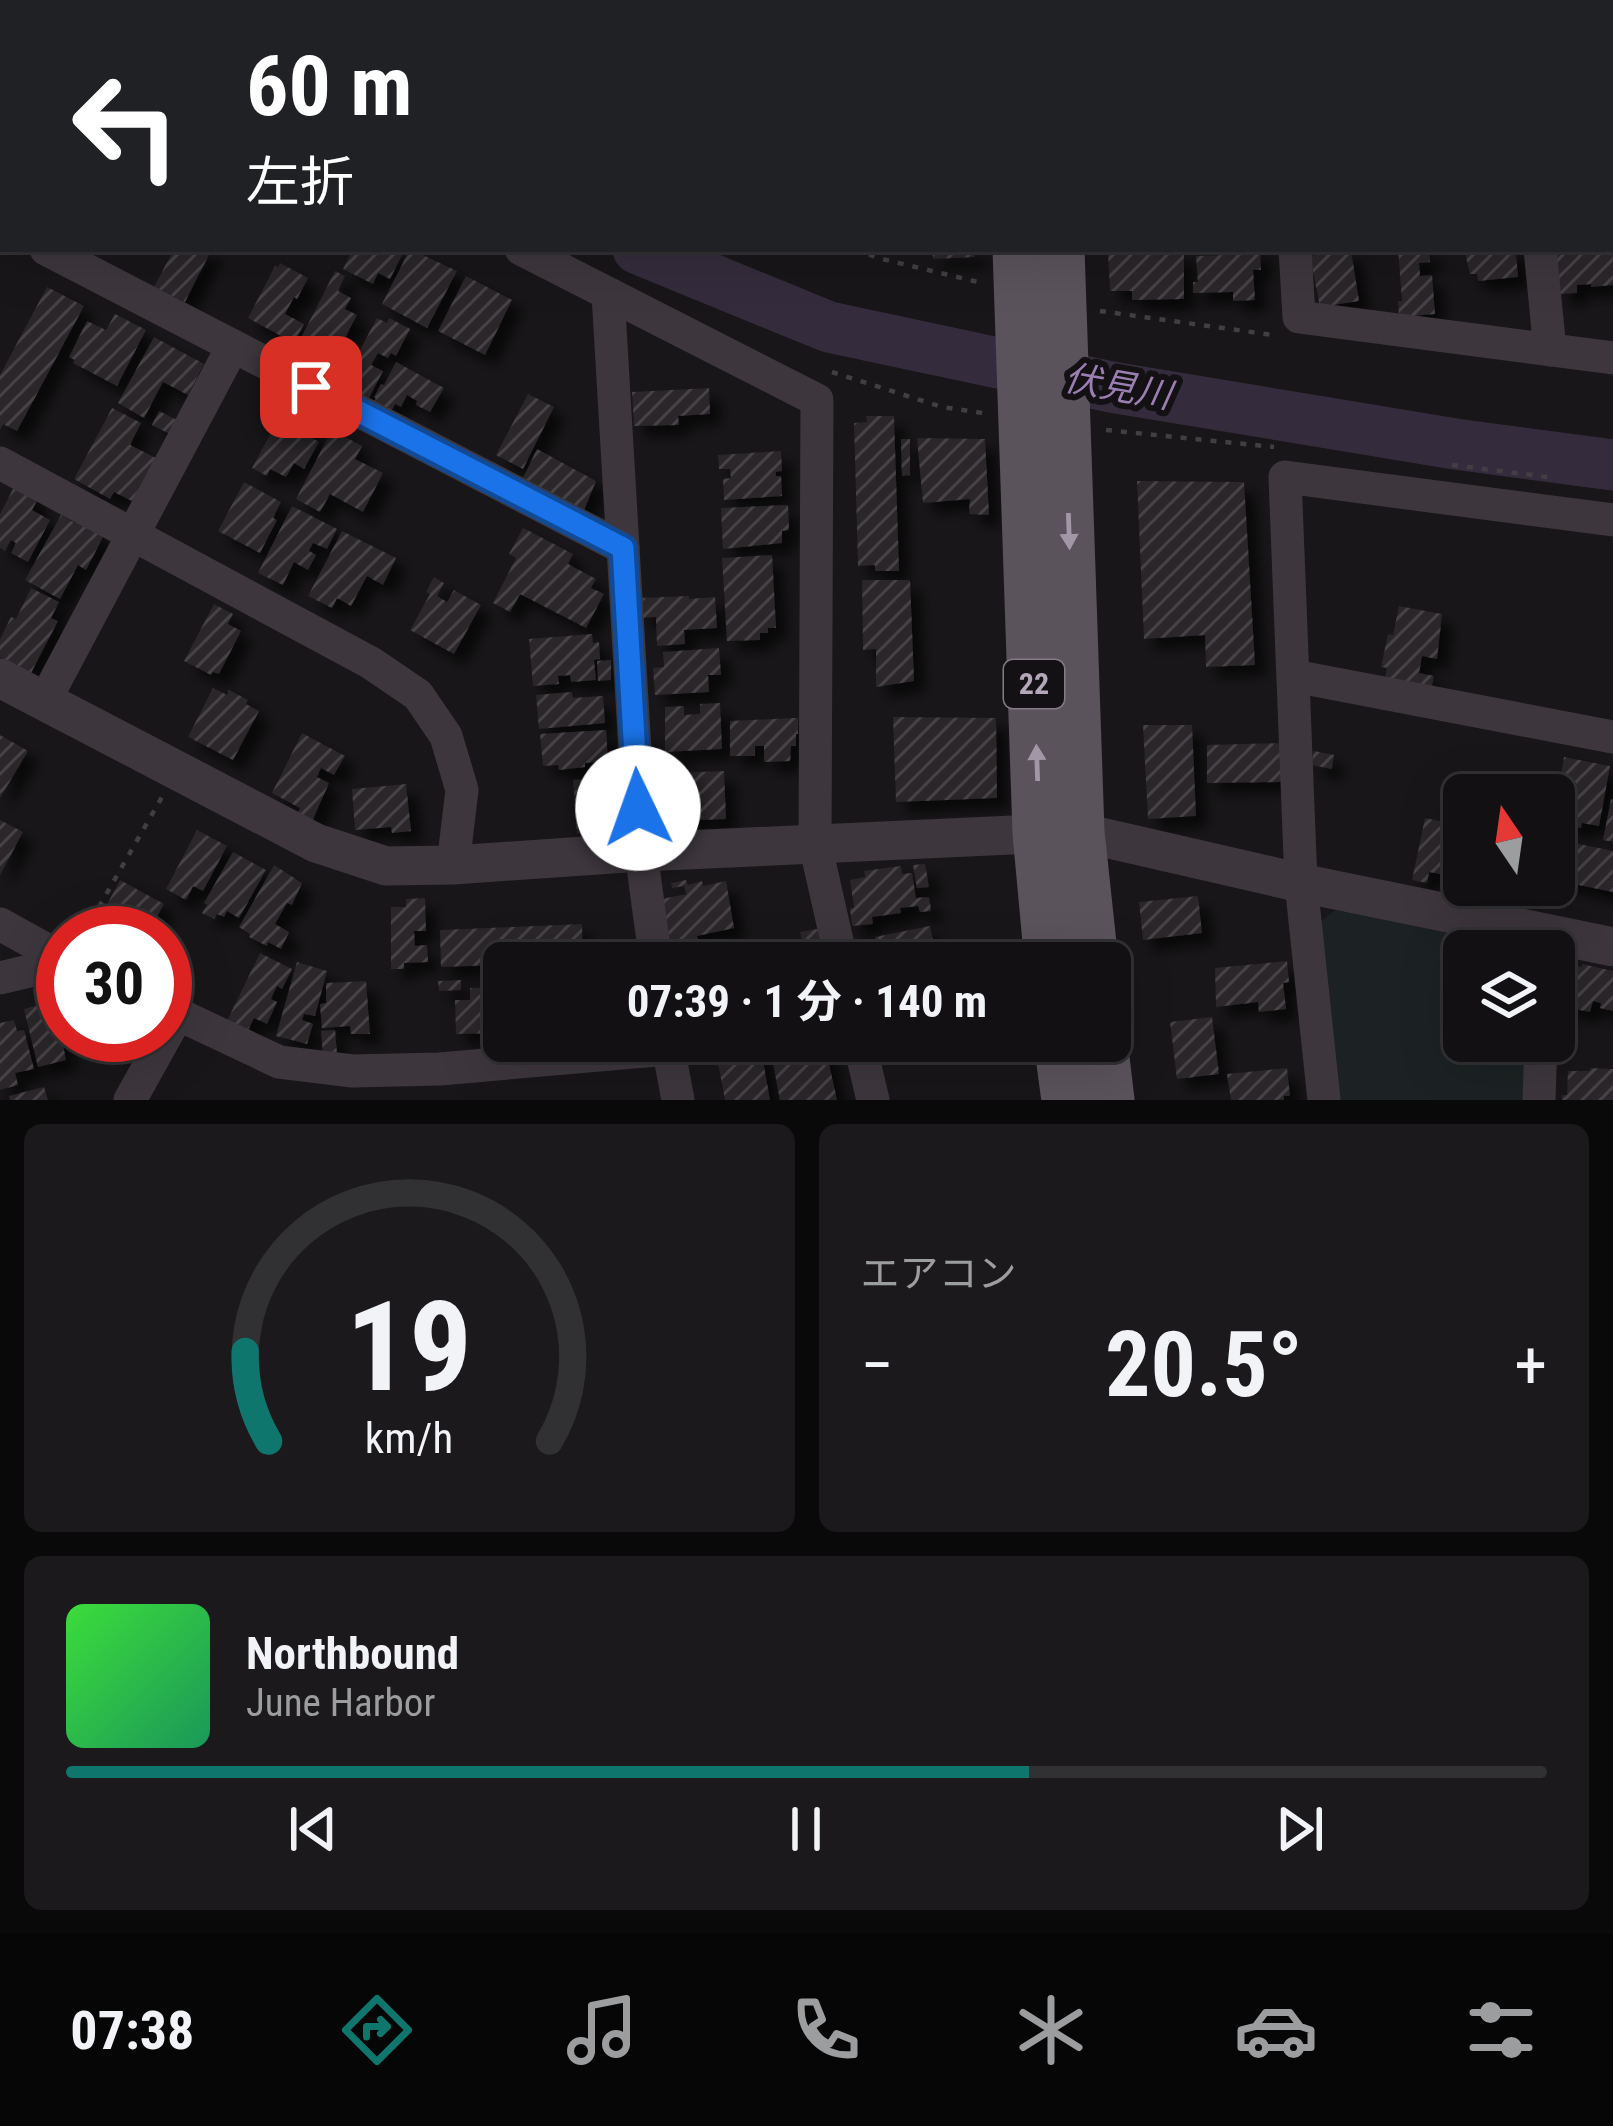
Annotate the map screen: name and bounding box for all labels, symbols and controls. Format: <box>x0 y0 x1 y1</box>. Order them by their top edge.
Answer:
text: 60 m <box>246 37 413 136</box>
icon: left <box>48 48 204 204</box>
text: 左折 <box>246 151 354 214</box>
pin <box>260 336 362 438</box>
icon: arrive <box>278 354 344 420</box>
water label: 伏見川 <box>1061 357 1179 418</box>
one-way arrow <box>1059 513 1078 551</box>
road number: 22 <box>1004 660 1064 708</box>
one-way arrow <box>1027 743 1046 781</box>
position arrow <box>575 745 701 871</box>
north arrow <box>1443 774 1575 906</box>
map controls <box>1443 774 1575 1062</box>
speed limit sign: 30 <box>36 906 192 1062</box>
button: layers <box>1443 930 1575 1062</box>
text: 07:39 · 1 分 · 140 m <box>627 975 987 1028</box>
text: エアコン <box>861 1251 1017 1297</box>
text: 19 <box>346 1274 472 1420</box>
text: 20.5° <box>1105 1313 1303 1418</box>
text: − <box>861 1327 894 1404</box>
text: + <box>1514 1327 1547 1404</box>
text: km/h <box>365 1413 453 1463</box>
text: Northbound <box>246 1627 459 1680</box>
text: June Harbor <box>246 1680 435 1726</box>
icon: previous <box>280 1796 346 1862</box>
icon: pause <box>773 1796 839 1862</box>
icon: next <box>1267 1796 1333 1862</box>
icon: directions <box>335 1988 419 2072</box>
icon: music <box>560 1988 644 2072</box>
icon: phone <box>784 1988 868 2072</box>
icon: climate <box>1009 1988 1093 2072</box>
icon: car <box>1234 1988 1318 2072</box>
icon: filters <box>1459 1988 1543 2072</box>
text: 07:38 <box>70 1999 194 2062</box>

